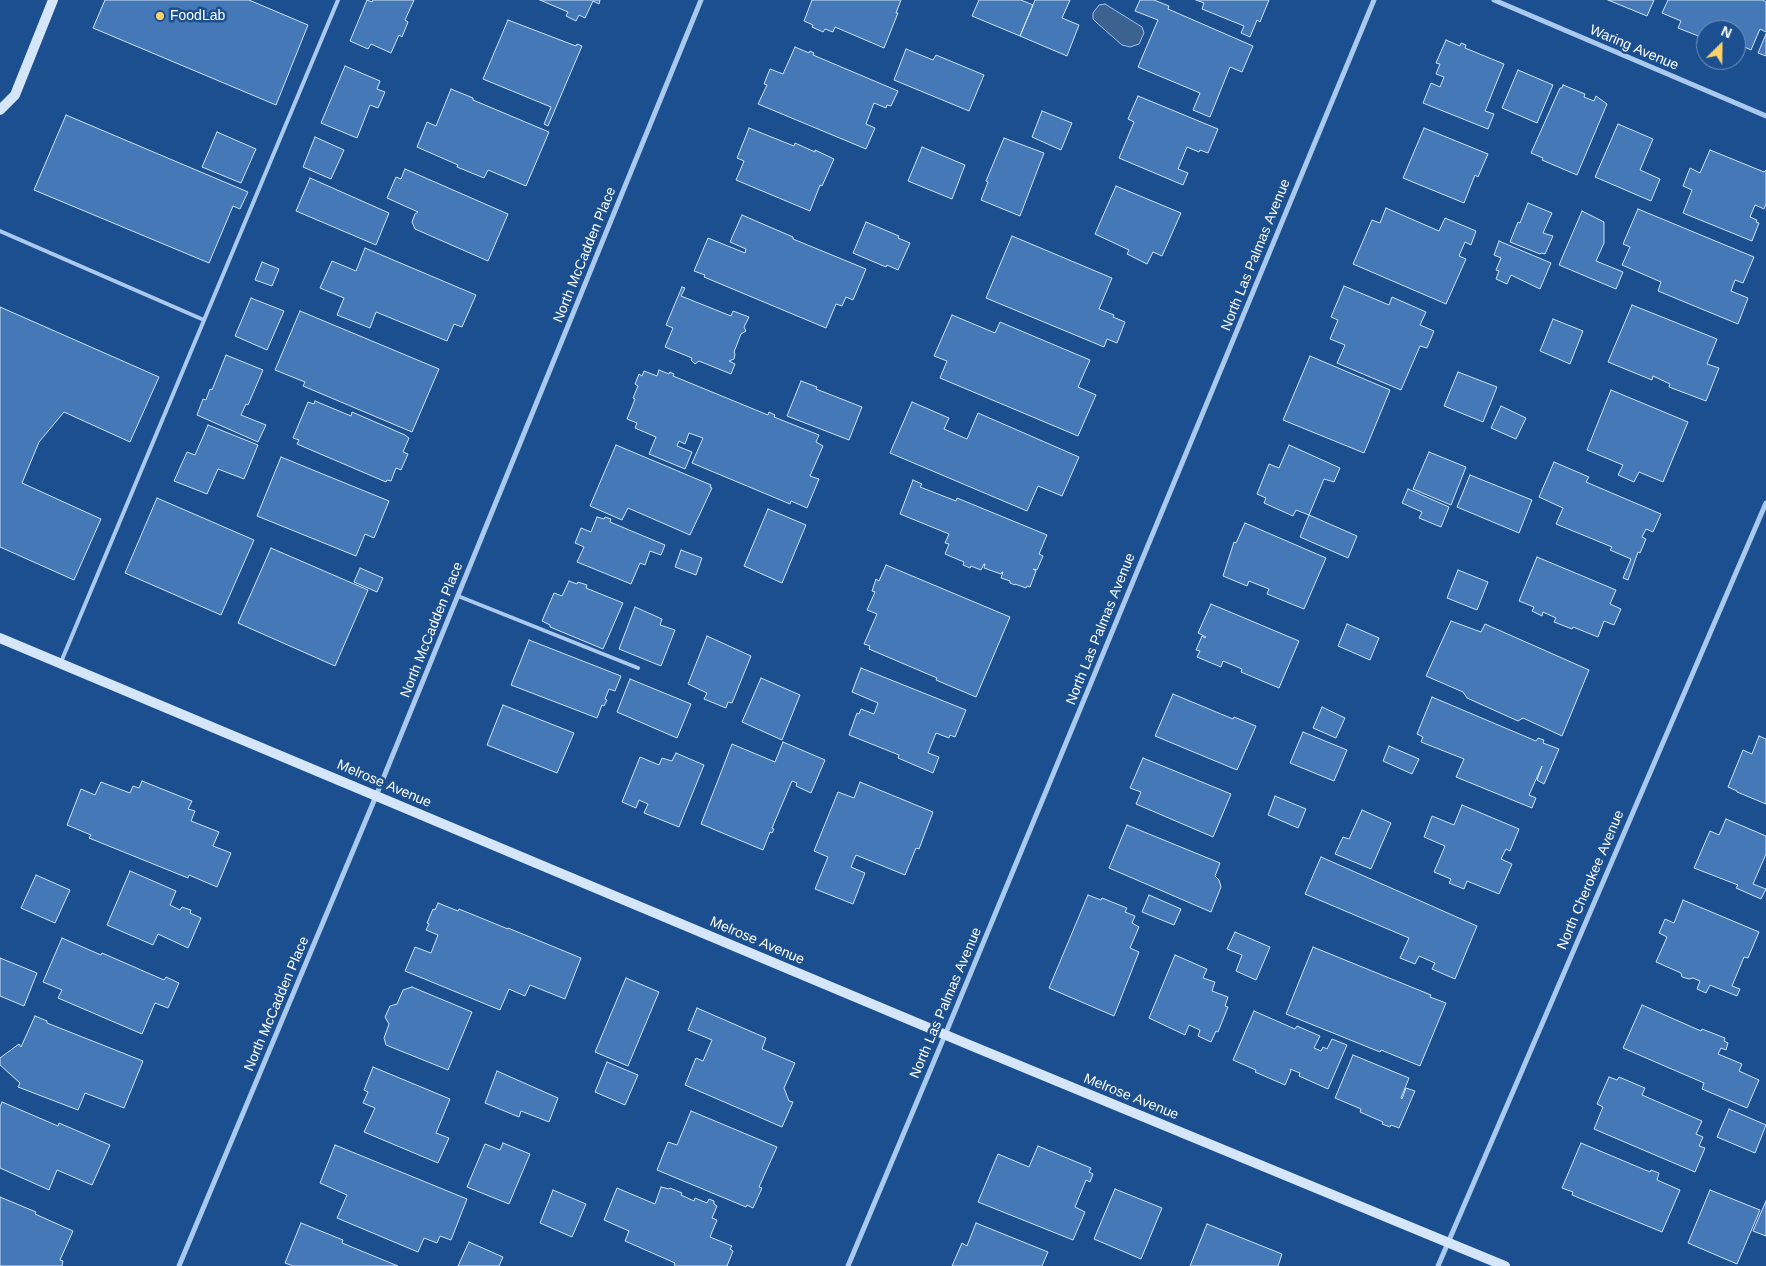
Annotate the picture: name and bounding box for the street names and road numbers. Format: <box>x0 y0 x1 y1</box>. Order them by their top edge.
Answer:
street label: Waring Avenue <box>1587 22 1681 74</box>
street label: North Las Palmas Avenue <box>1218 177 1294 333</box>
street label: North McCadden Place <box>550 185 620 325</box>
street label: North Las Palmas Avenue <box>1063 551 1139 707</box>
street label: North McCadden Place <box>397 560 467 700</box>
street label: Melrose Avenue <box>334 757 434 811</box>
street label: North Cherokee Avenue <box>1554 808 1628 952</box>
street label: Melrose Avenue <box>707 914 807 968</box>
street label: North Las Palmas Avenue <box>907 925 985 1081</box>
street label: North McCadden Place <box>241 934 313 1074</box>
street label: Melrose Avenue <box>1081 1070 1181 1124</box>

